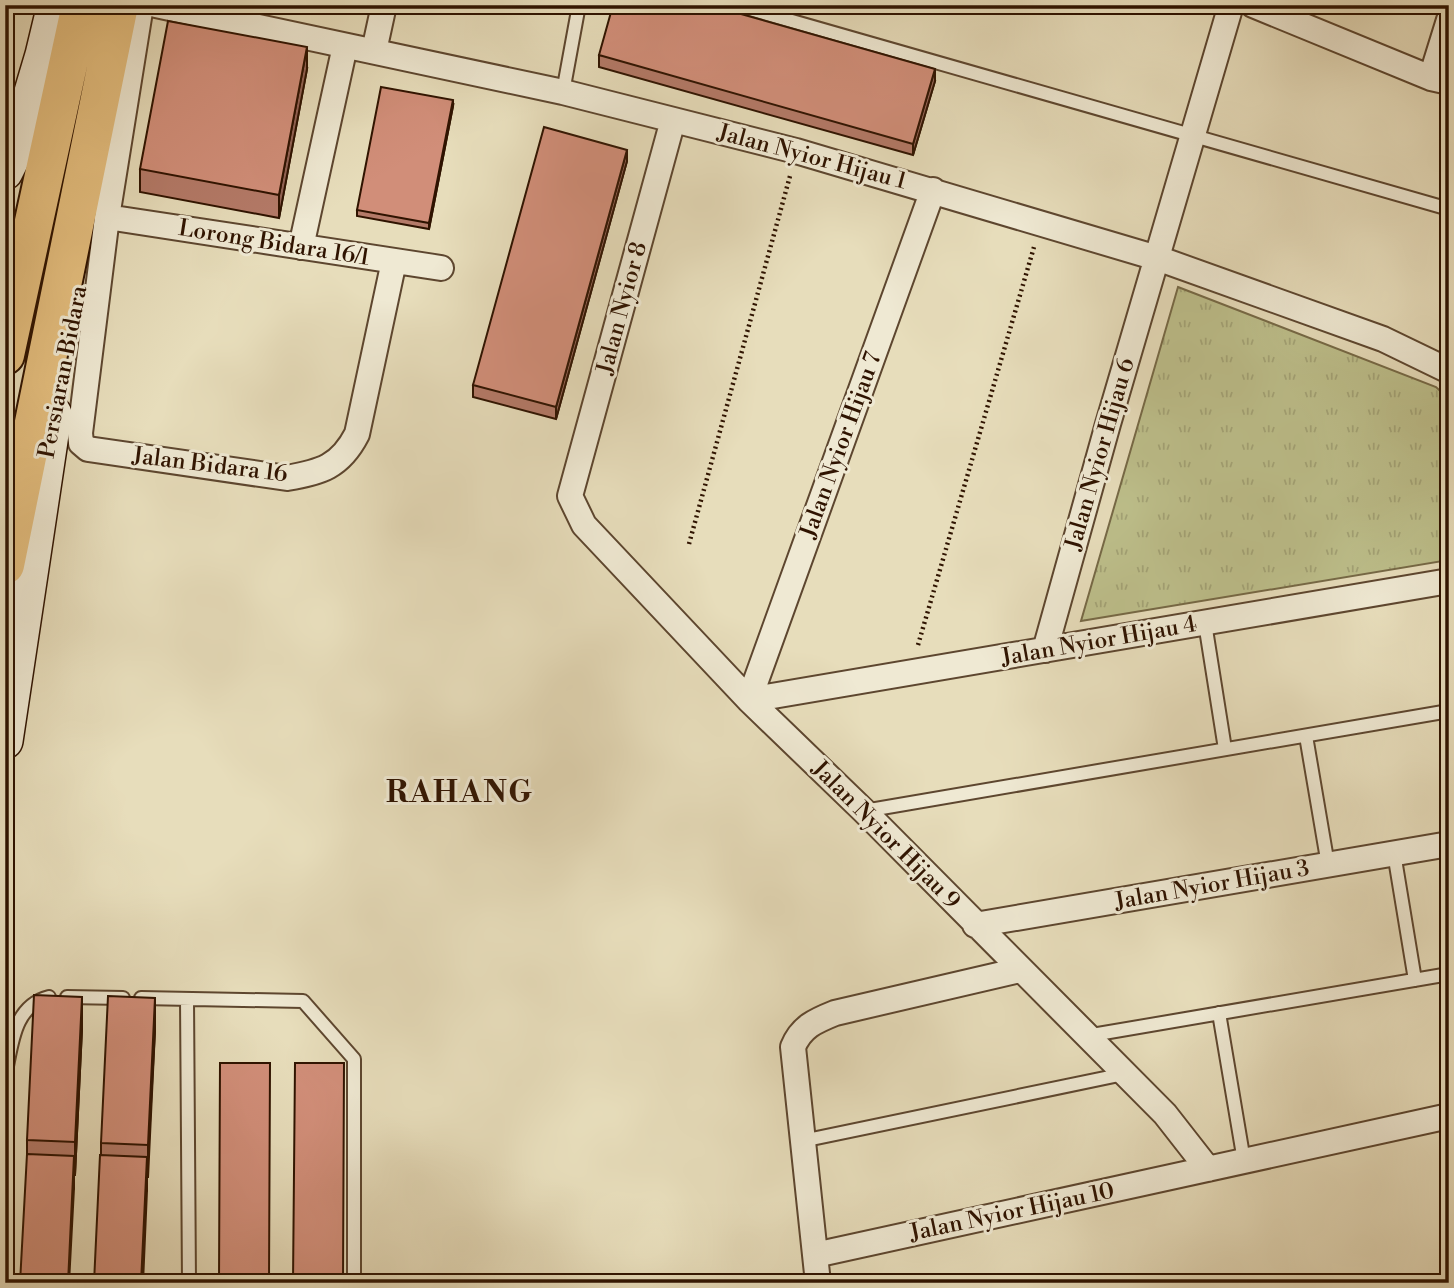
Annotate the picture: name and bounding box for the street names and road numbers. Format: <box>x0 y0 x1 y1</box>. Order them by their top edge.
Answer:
street label: Jalan Nyior Hijau 1 <box>714 118 910 196</box>
street label: Lorong Bidara 16/1 <box>176 214 372 272</box>
street label: Jalan Nyior 8 <box>591 239 653 378</box>
street label: Persiaran Bidara <box>33 283 94 461</box>
street label: Jalan Nyior Hijau 7 <box>794 348 888 543</box>
street label: Jalan Nyior Hijau 6 <box>1059 355 1141 554</box>
street label: Jalan Bidara 16 <box>130 441 289 488</box>
street label: Jalan Nyior Hijau 4 <box>998 610 1199 672</box>
street label: Jalan Nyior Hijau 9 <box>805 754 966 915</box>
street label: Jalan Nyior Hijau 3 <box>1112 854 1311 916</box>
street label: Jalan Nyior Hijau 10 <box>906 1177 1117 1248</box>

